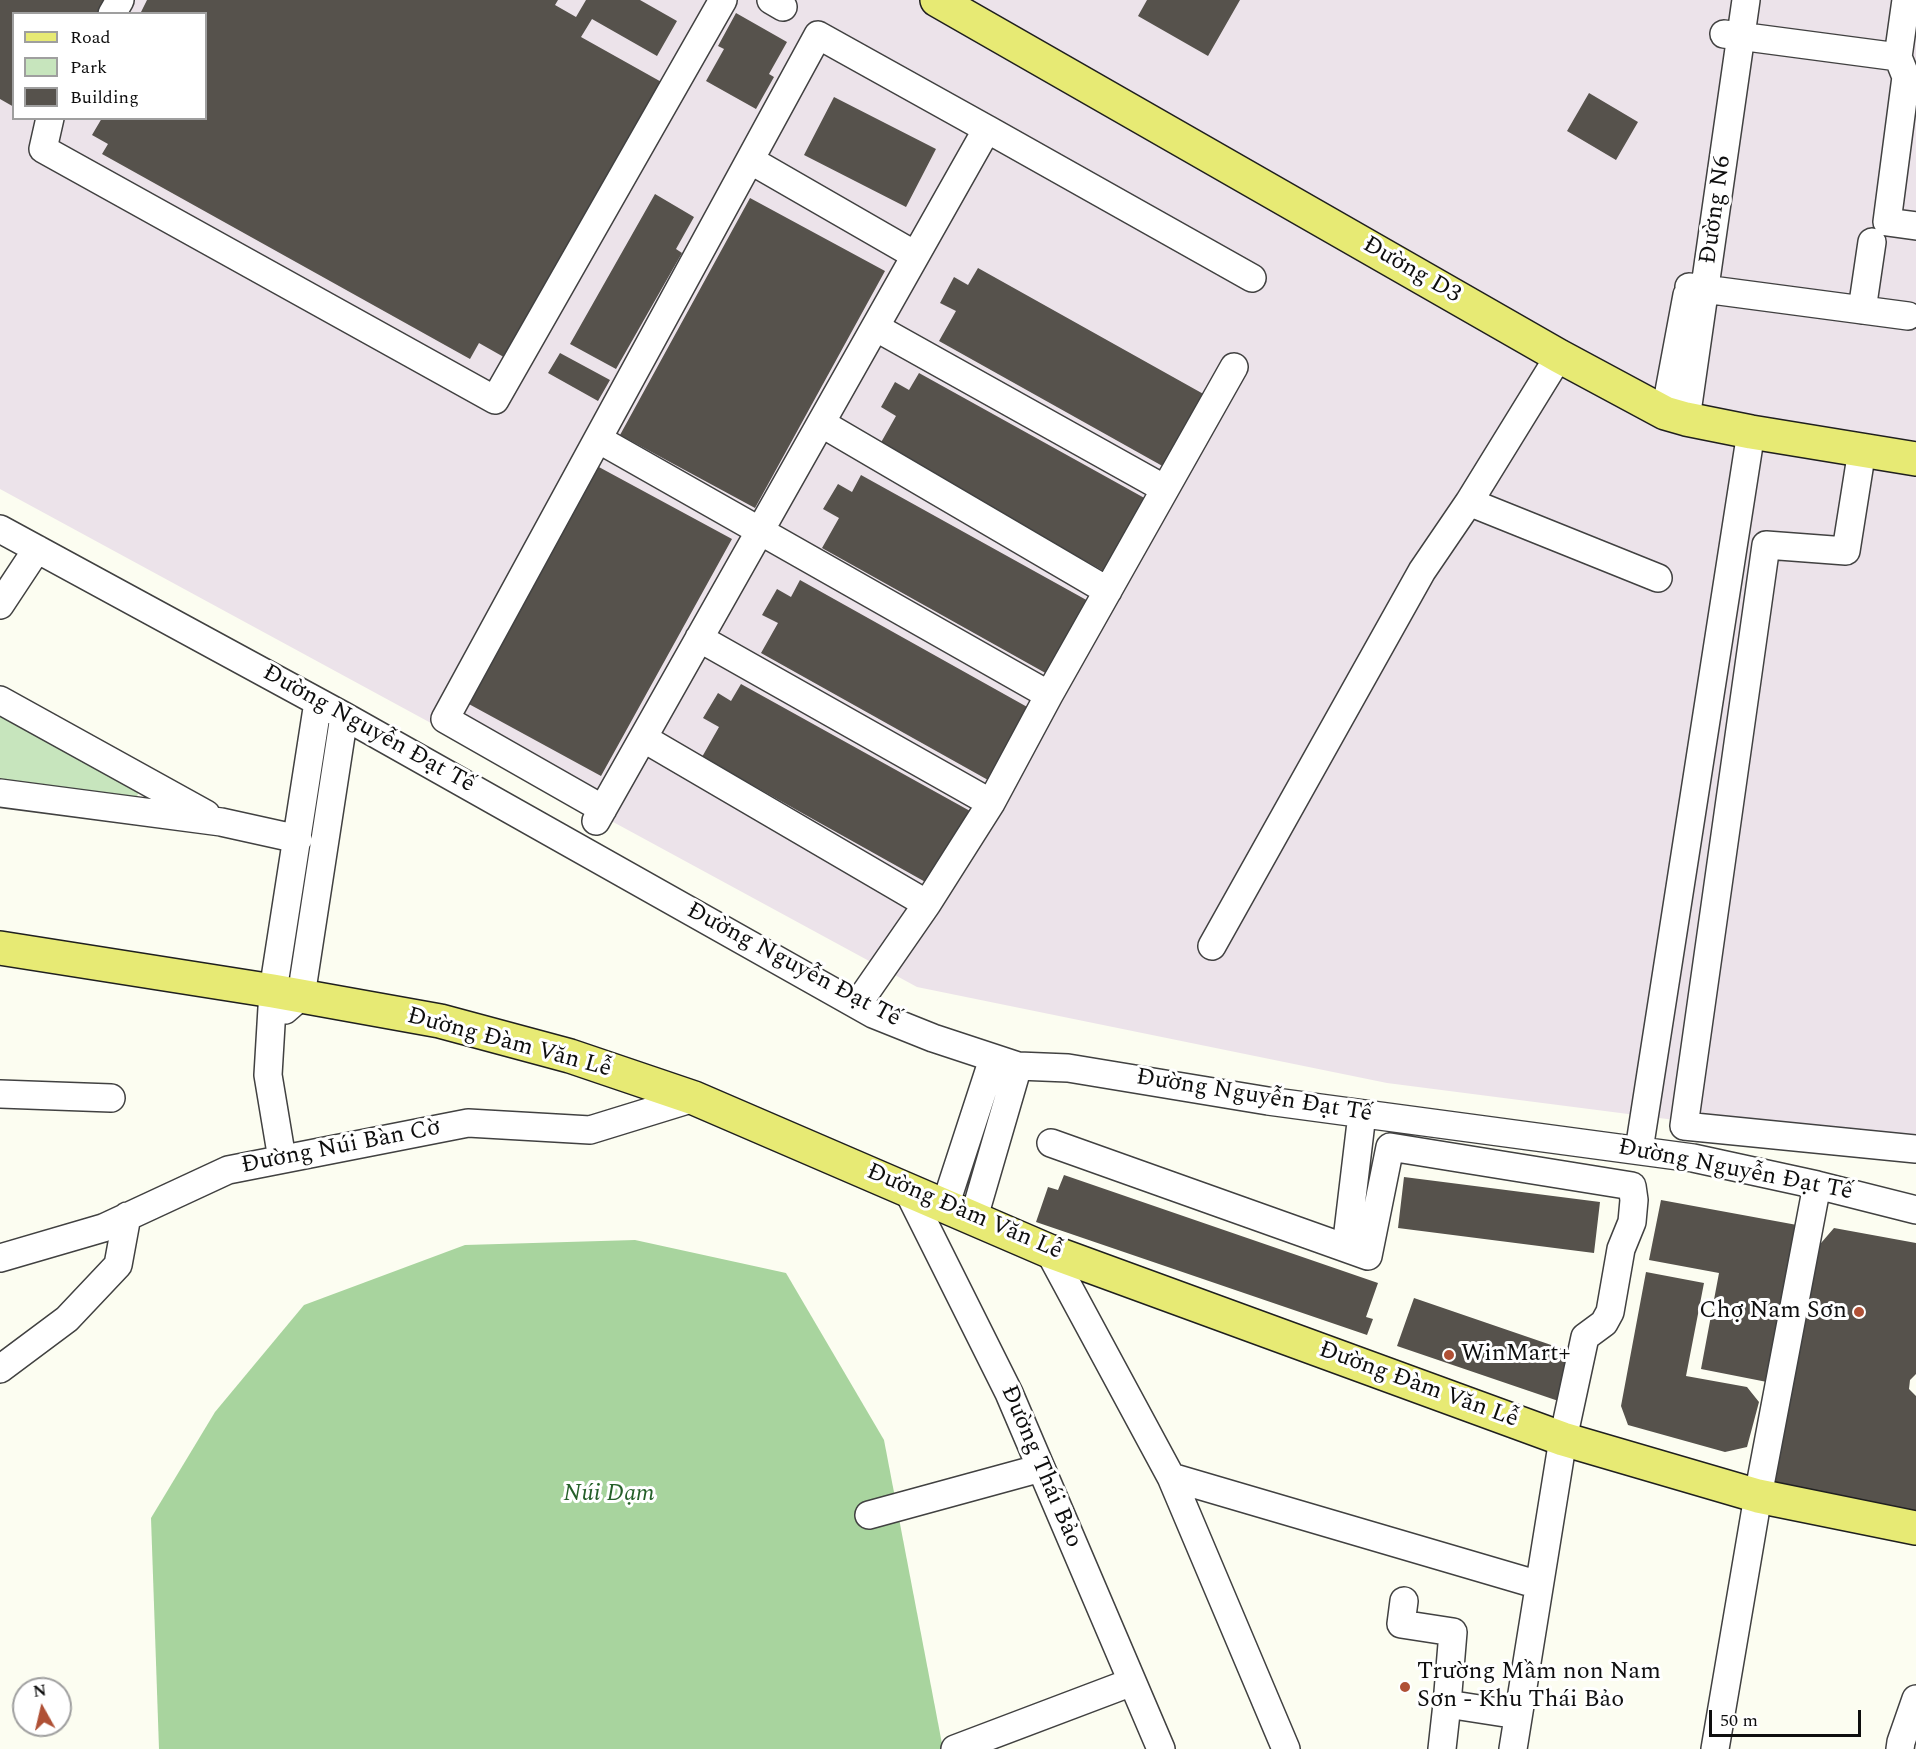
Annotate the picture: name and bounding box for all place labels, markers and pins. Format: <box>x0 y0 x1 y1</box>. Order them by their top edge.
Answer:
place label: Chợ Nam Sơn <box>1699 1298 1847 1326</box>
marker: Chợ Nam Sơn <box>1852 1305 1866 1319</box>
place label: WinMart+ <box>1461 1341 1571 1369</box>
marker: WinMart+ <box>1442 1348 1456 1362</box>
place label: Trường Mầm non Nam Sơn - Khu Thái Bảo <box>1417 1659 1661 1715</box>
marker: Trường Mầm non Nam Sơn - Khu Thái Bảo <box>1398 1680 1412 1694</box>

